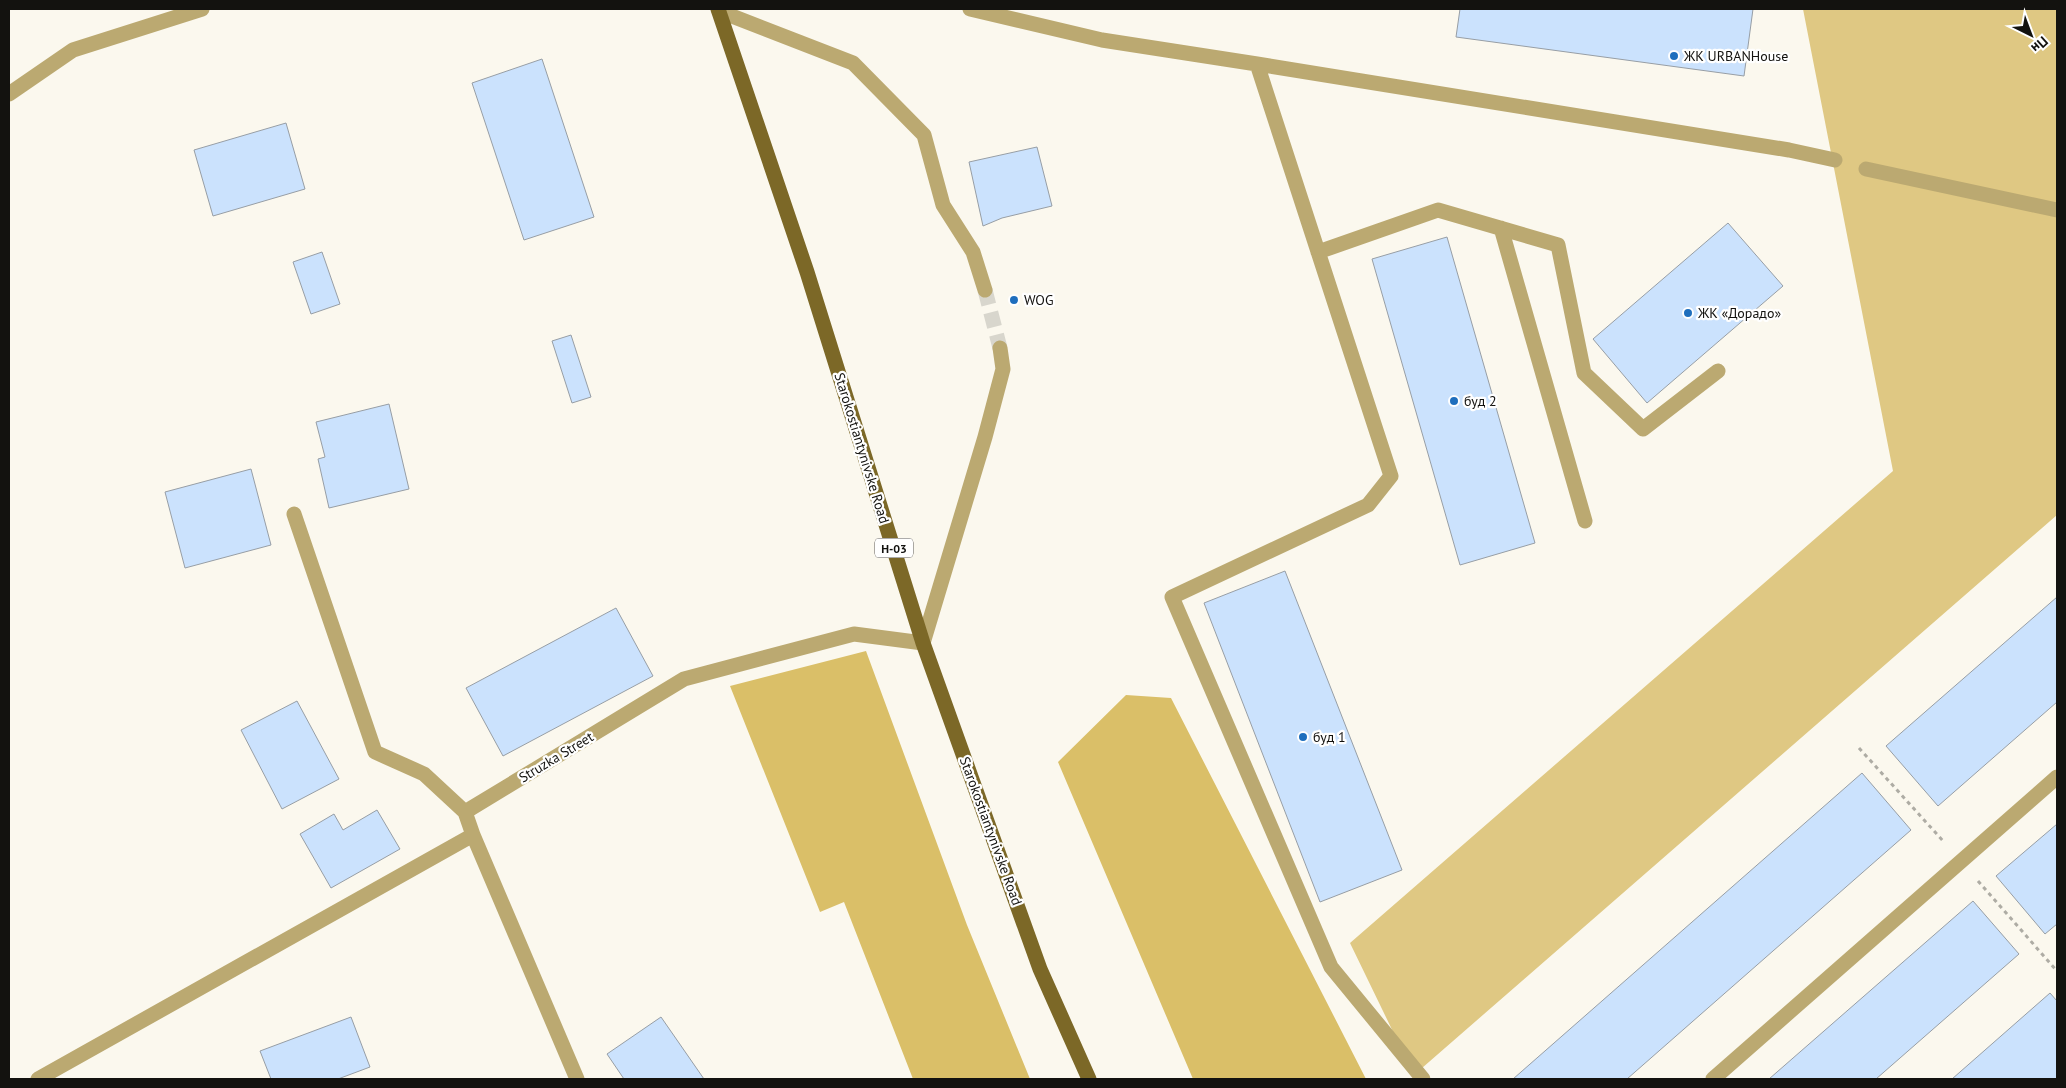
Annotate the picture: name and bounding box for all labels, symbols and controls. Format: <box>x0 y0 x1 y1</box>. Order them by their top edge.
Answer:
north arrow <box>2006 10 2056 60</box>
text: Пн <box>2028 32 2052 57</box>
place label: ЖК URBANHouse <box>1683 47 1788 65</box>
marker: ЖК URBANHouse <box>1668 50 1680 62</box>
place label: WOG <box>1024 291 1053 309</box>
marker: WOG <box>1008 294 1020 306</box>
place label: ЖК «Дорадо» <box>1697 304 1781 322</box>
marker: ЖК «Дорадо» <box>1682 307 1694 319</box>
street label: Starokostiantynivske Road <box>830 370 894 526</box>
place label: буд 2 <box>1464 392 1497 410</box>
marker: буд 2 <box>1448 395 1460 407</box>
road number: Н-03 <box>875 538 913 558</box>
street label: Struzka Street <box>515 728 597 786</box>
place label: буд 1 <box>1313 728 1346 746</box>
marker: буд 1 <box>1297 731 1309 743</box>
street label: Starokostiantynivske Road <box>956 754 1026 908</box>

